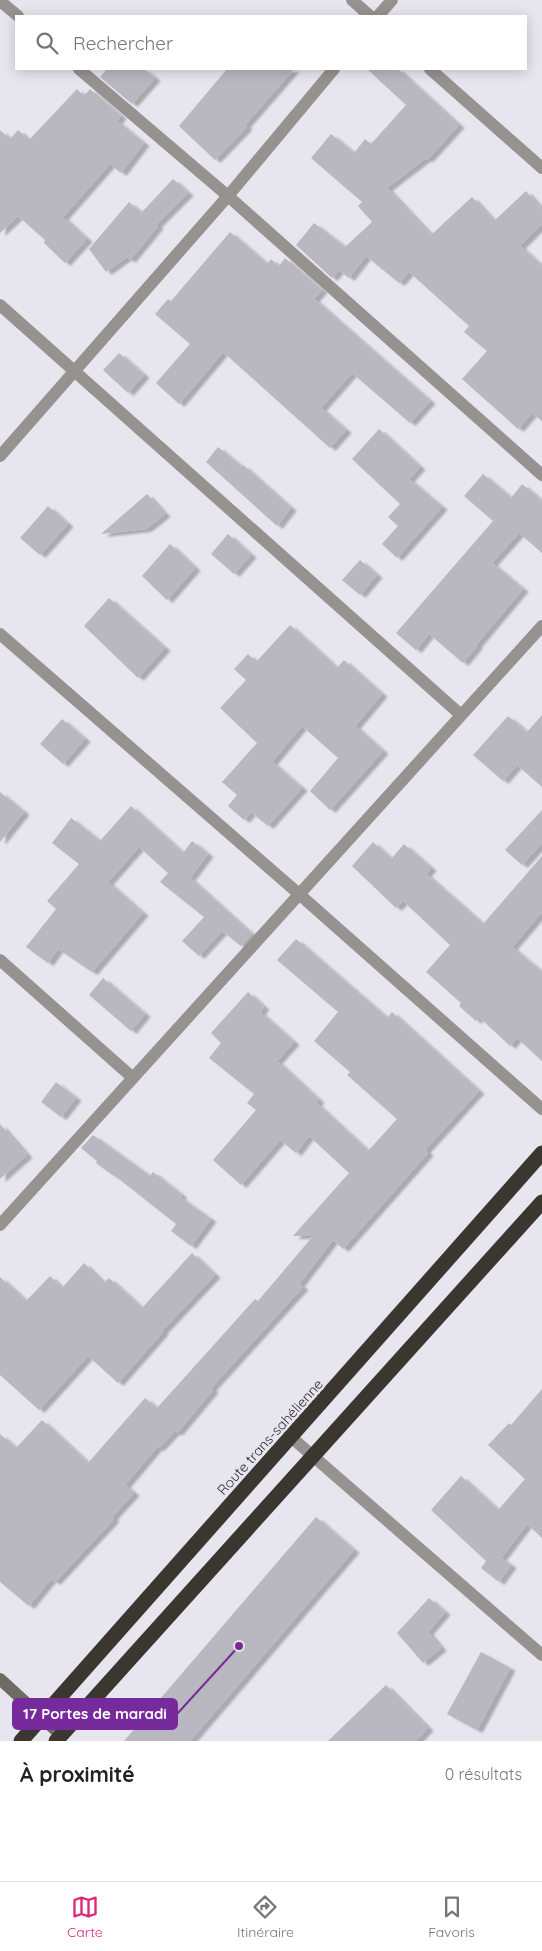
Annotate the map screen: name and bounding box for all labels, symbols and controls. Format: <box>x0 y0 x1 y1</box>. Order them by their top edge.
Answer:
search box <box>15 15 527 70</box>
icon: search <box>33 29 61 57</box>
text: Rechercher <box>73 31 173 55</box>
street label: Route trans-sahélienne <box>213 1375 327 1499</box>
callout: 17 Portes de maradi <box>13 1699 177 1729</box>
text: 17 Portes de maradi <box>23 1704 167 1723</box>
text: À proximité <box>20 1761 135 1787</box>
text: 0 résultats <box>445 1764 522 1784</box>
tab: Carte <box>67 1893 103 1941</box>
tab: Itinéraire <box>237 1893 294 1941</box>
tab: Favoris <box>428 1893 475 1941</box>

